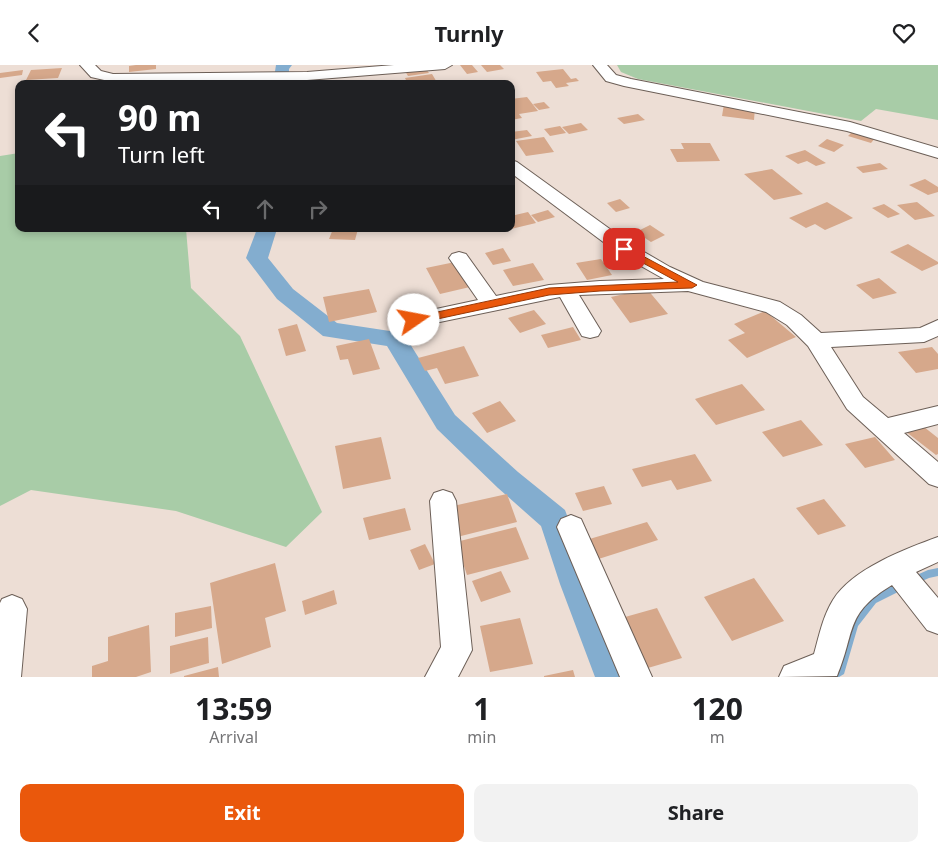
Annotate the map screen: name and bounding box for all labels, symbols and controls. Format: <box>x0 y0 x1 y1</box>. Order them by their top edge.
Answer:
text: Turnly <box>434 18 504 48</box>
icon: back <box>20 19 48 47</box>
icon: heart <box>890 19 918 47</box>
text: 90 m <box>118 94 201 141</box>
icon: left <box>35 100 100 165</box>
text: Turn left <box>118 139 205 169</box>
icon: left <box>198 195 226 223</box>
icon: ahead <box>251 195 279 223</box>
icon: right <box>304 195 332 223</box>
pin <box>603 228 645 270</box>
icon: arrive <box>610 235 638 263</box>
position arrow <box>387 293 439 345</box>
text: 13:59 <box>195 688 272 729</box>
text: 1 <box>473 688 490 729</box>
text: 120 <box>691 688 743 729</box>
text: Arrival <box>209 726 258 748</box>
text: min <box>467 726 496 748</box>
text: m <box>710 726 725 748</box>
button: Exit <box>20 784 464 842</box>
button: Share <box>474 784 918 842</box>

